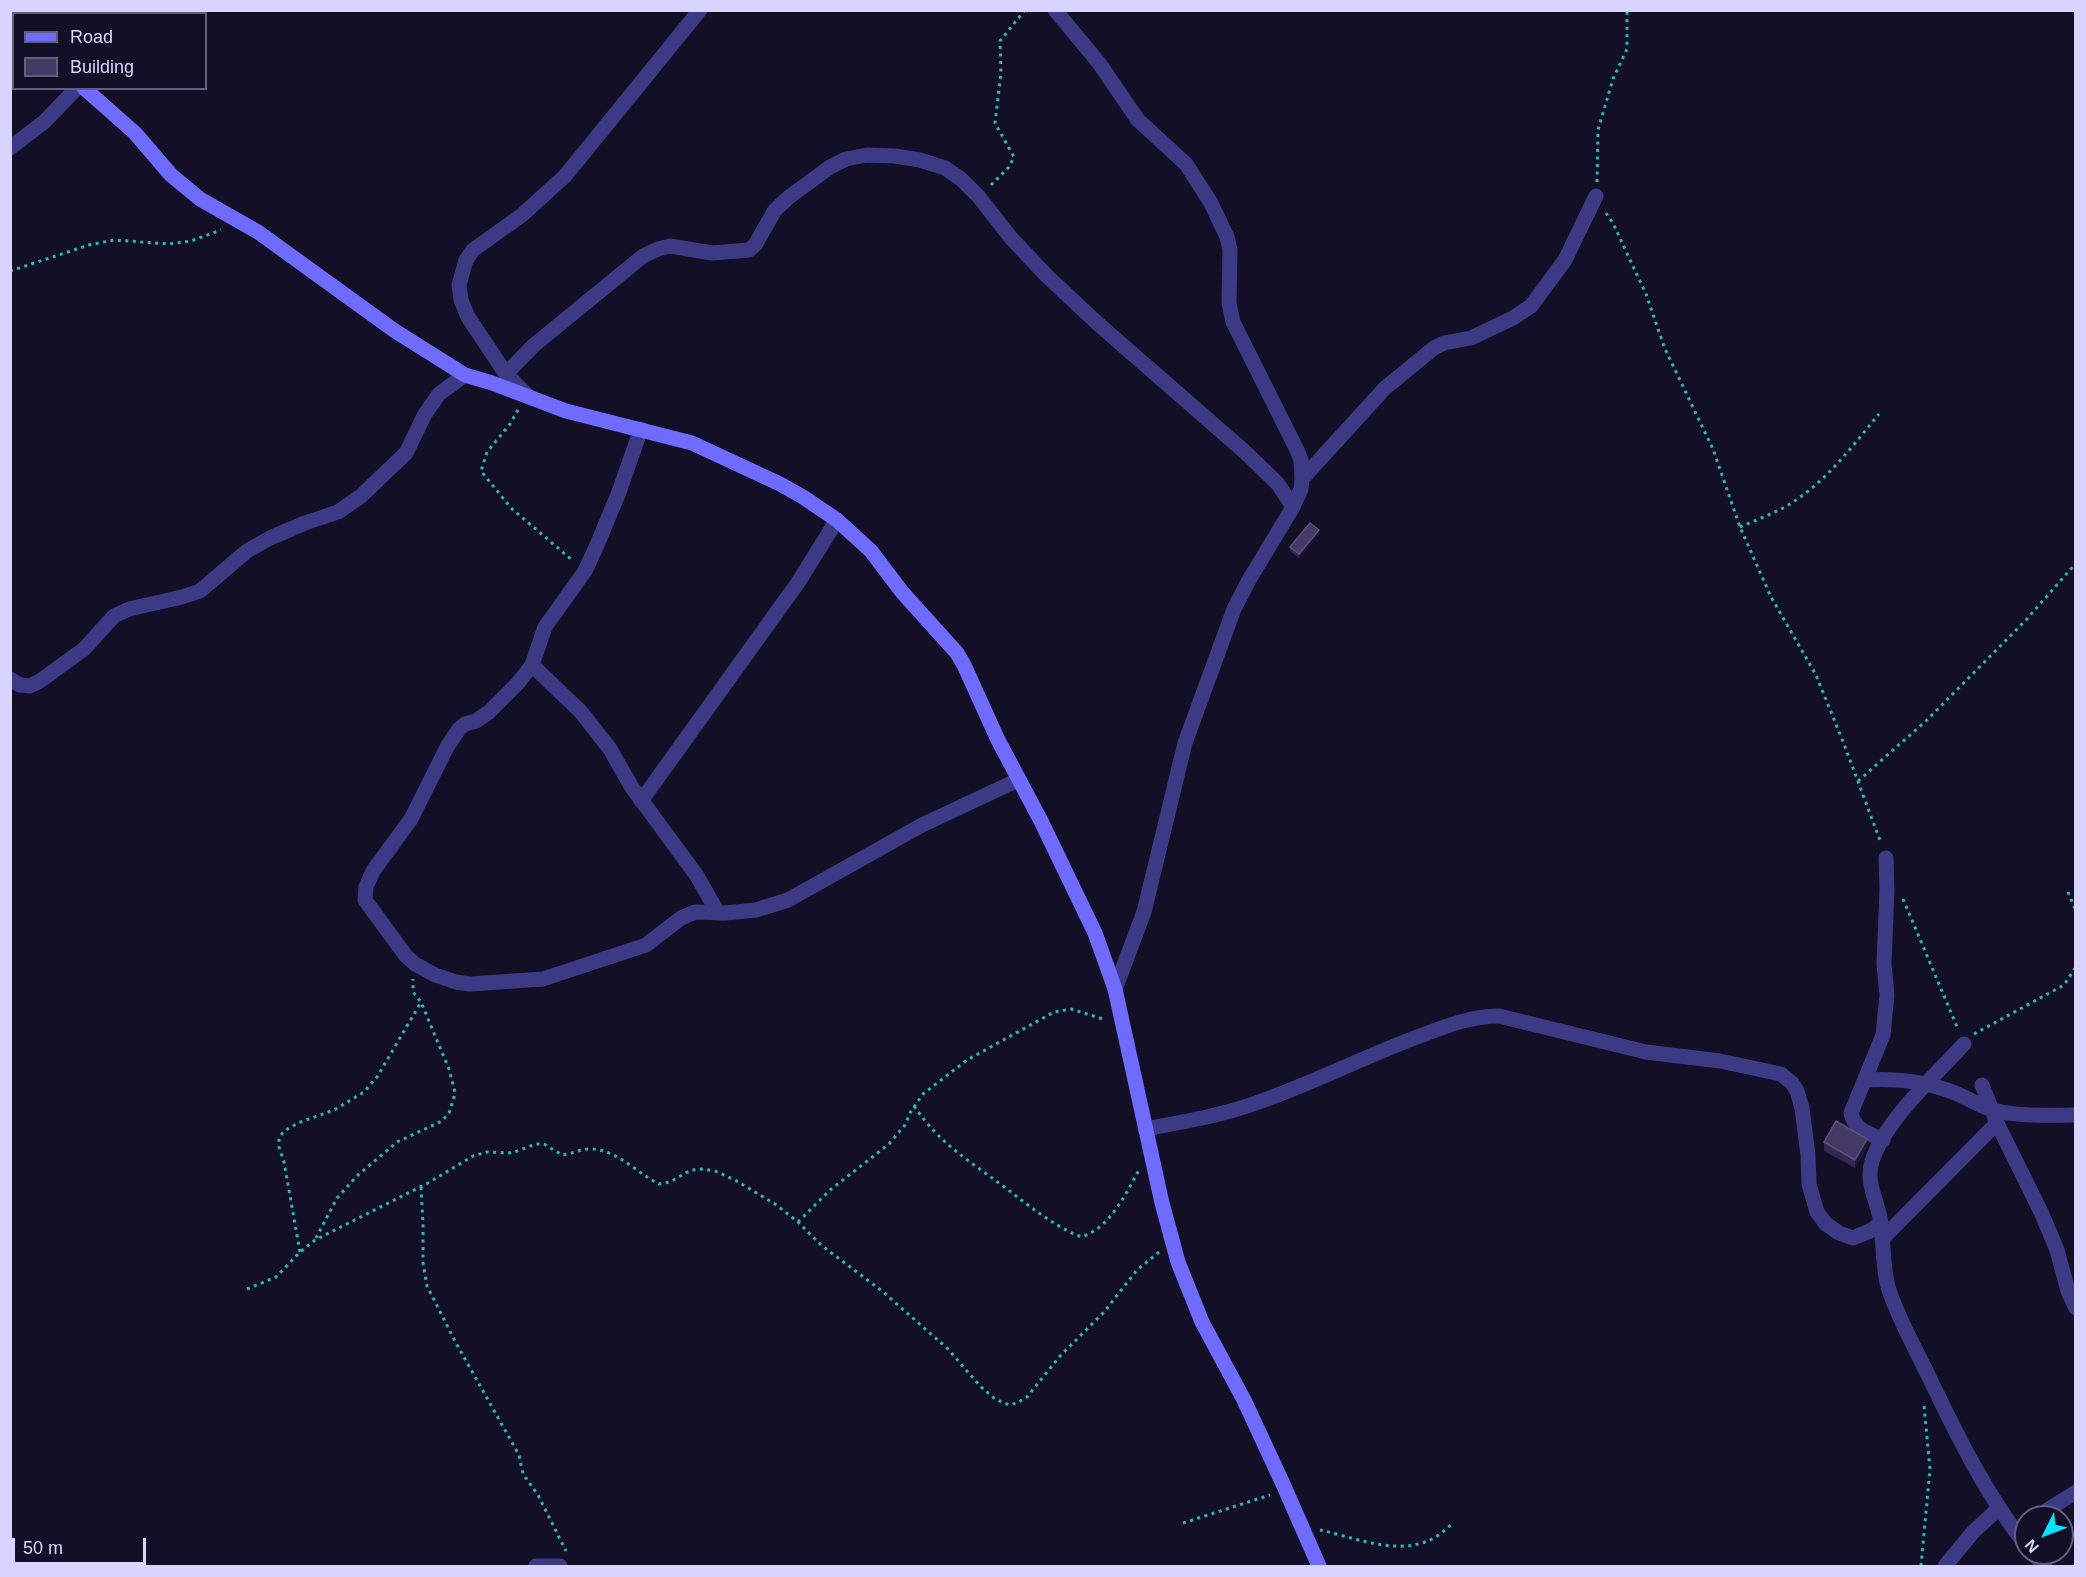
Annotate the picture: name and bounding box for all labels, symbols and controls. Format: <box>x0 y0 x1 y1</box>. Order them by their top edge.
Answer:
legend <box>12 12 207 90</box>
text: Road <box>70 27 113 47</box>
text: Building <box>70 57 134 77</box>
north arrow <box>2014 1505 2074 1565</box>
scale bar <box>15 1526 148 1564</box>
text: N <box>2022 1536 2042 1556</box>
text: 50 m <box>23 1538 63 1558</box>

